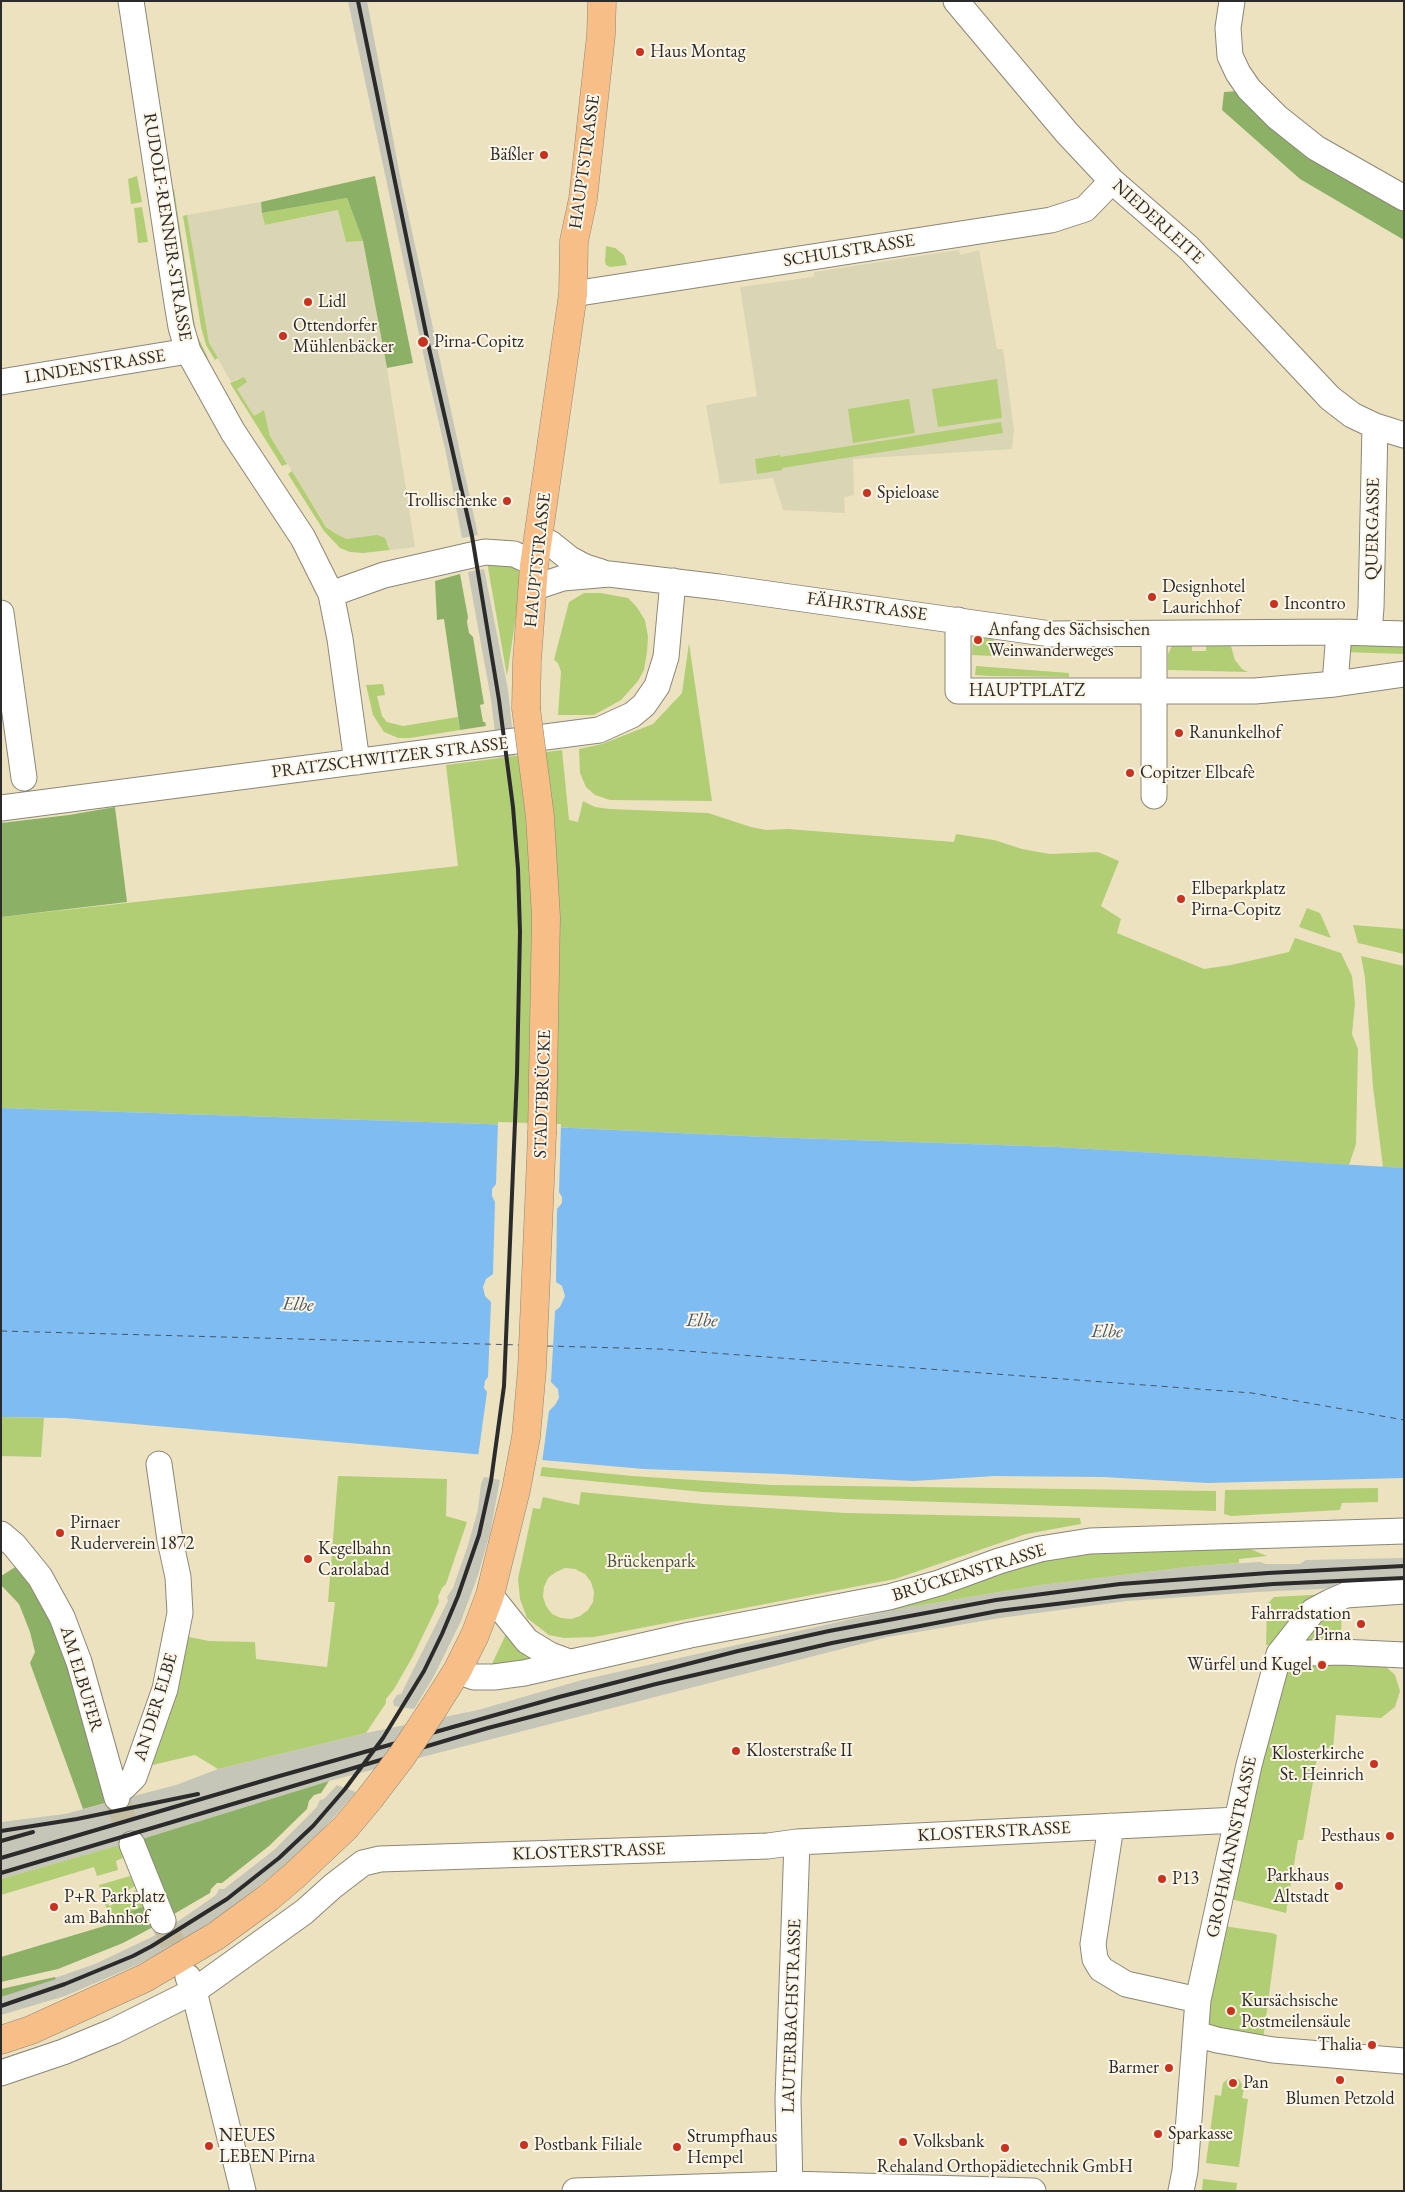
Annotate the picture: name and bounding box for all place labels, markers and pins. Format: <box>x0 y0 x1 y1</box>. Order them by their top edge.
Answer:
place label: Haus Montag <box>650 41 746 63</box>
marker: Haus Montag <box>634 46 646 58</box>
place label: Bäßler <box>490 144 534 166</box>
marker: Bäßler <box>538 149 550 161</box>
place label: Lidl <box>318 291 346 313</box>
marker: Lidl <box>302 296 314 308</box>
place label: Ottendorfer Mühlenbäcker <box>293 315 394 358</box>
marker: Ottendorfer Mühlenbäcker <box>277 330 289 342</box>
place label: Pirna-Copitz <box>434 331 524 353</box>
marker: Pirna-Copitz <box>416 335 430 349</box>
place label: Spieloase <box>877 482 939 504</box>
marker: Spieloase <box>861 487 873 499</box>
place label: Trollischenke <box>405 490 497 512</box>
marker: Trollischenke <box>501 495 513 507</box>
place label: Designhotel Laurichhof <box>1162 576 1245 618</box>
marker: Designhotel Laurichhof <box>1146 591 1158 603</box>
place label: Incontro <box>1284 593 1346 615</box>
marker: Incontro <box>1268 598 1280 610</box>
place label: Anfang des Sächsischen Weinwanderweges <box>988 619 1150 662</box>
marker: Anfang des Sächsischen Weinwanderweges <box>972 634 984 646</box>
place label: Ranunkelhof <box>1189 722 1281 744</box>
marker: Ranunkelhof <box>1173 727 1185 739</box>
place label: Copitzer Elbcafè <box>1140 762 1255 784</box>
marker: Copitzer Elbcafè <box>1124 767 1136 779</box>
place label: Elbeparkplatz Pirna-Copitz <box>1191 878 1285 921</box>
marker: Elbeparkplatz Pirna-Copitz <box>1175 893 1187 905</box>
place label: Pirnaer Ruderverein 1872 <box>70 1512 194 1555</box>
marker: Pirnaer Ruderverein 1872 <box>54 1527 66 1539</box>
place label: Kegelbahn Carolabad <box>318 1538 391 1580</box>
marker: Kegelbahn Carolabad <box>302 1553 314 1565</box>
place label: Fahrradstation Pirna <box>1250 1603 1351 1646</box>
marker: Fahrradstation Pirna <box>1355 1618 1367 1630</box>
place label: Würfel und Kugel <box>1187 1654 1312 1676</box>
marker: Würfel und Kugel <box>1316 1659 1328 1671</box>
place label: Klosterstraße II <box>746 1740 853 1762</box>
place label: Klosterkirche St. Heinrich <box>1272 1743 1364 1786</box>
marker: Klosterstraße II <box>730 1745 742 1757</box>
marker: Klosterkirche St. Heinrich <box>1368 1758 1380 1770</box>
place label: Pesthaus <box>1321 1825 1380 1847</box>
marker: Pesthaus <box>1384 1830 1396 1842</box>
place label: Parkhaus Altstadt <box>1267 1865 1329 1908</box>
place label: P13 <box>1172 1868 1199 1890</box>
marker: P13 <box>1156 1873 1168 1885</box>
marker: Parkhaus Altstadt <box>1333 1880 1345 1892</box>
place label: P+R Parkplatz am Bahnhof <box>64 1886 165 1928</box>
marker: P+R Parkplatz am Bahnhof <box>48 1901 60 1913</box>
place label: Kursächsische Postmeilensäule <box>1241 1990 1351 2032</box>
marker: Kursächsische Postmeilensäule <box>1225 2005 1237 2017</box>
place label: Thalia <box>1318 2034 1362 2056</box>
marker: Thalia <box>1366 2039 1378 2051</box>
place label: Barmer <box>1108 2057 1159 2079</box>
marker: Barmer <box>1163 2062 1175 2074</box>
place label: Pan <box>1243 2072 1269 2094</box>
marker: Blumen Petzold <box>1334 2074 1346 2086</box>
marker: Pan <box>1227 2077 1239 2089</box>
place label: Blumen Petzold <box>1285 2088 1395 2110</box>
place label: Sparkasse <box>1168 2123 1233 2145</box>
place label: NEUES LEBEN Pirna <box>219 2125 315 2168</box>
place label: Strumpfhaus Hempel <box>687 2126 777 2168</box>
marker: Sparkasse <box>1152 2128 1164 2140</box>
place label: Volksbank <box>913 2131 985 2153</box>
place label: Postbank Filiale <box>534 2134 642 2156</box>
marker: Volksbank <box>897 2136 909 2148</box>
marker: Postbank Filiale <box>518 2139 530 2151</box>
marker: NEUES LEBEN Pirna <box>203 2140 215 2152</box>
marker: Strumpfhaus Hempel <box>671 2141 683 2153</box>
marker: Rehaland Orthopädietechnik GmbH <box>999 2142 1011 2154</box>
place label: Rehaland Orthopädietechnik GmbH <box>877 2156 1133 2178</box>

